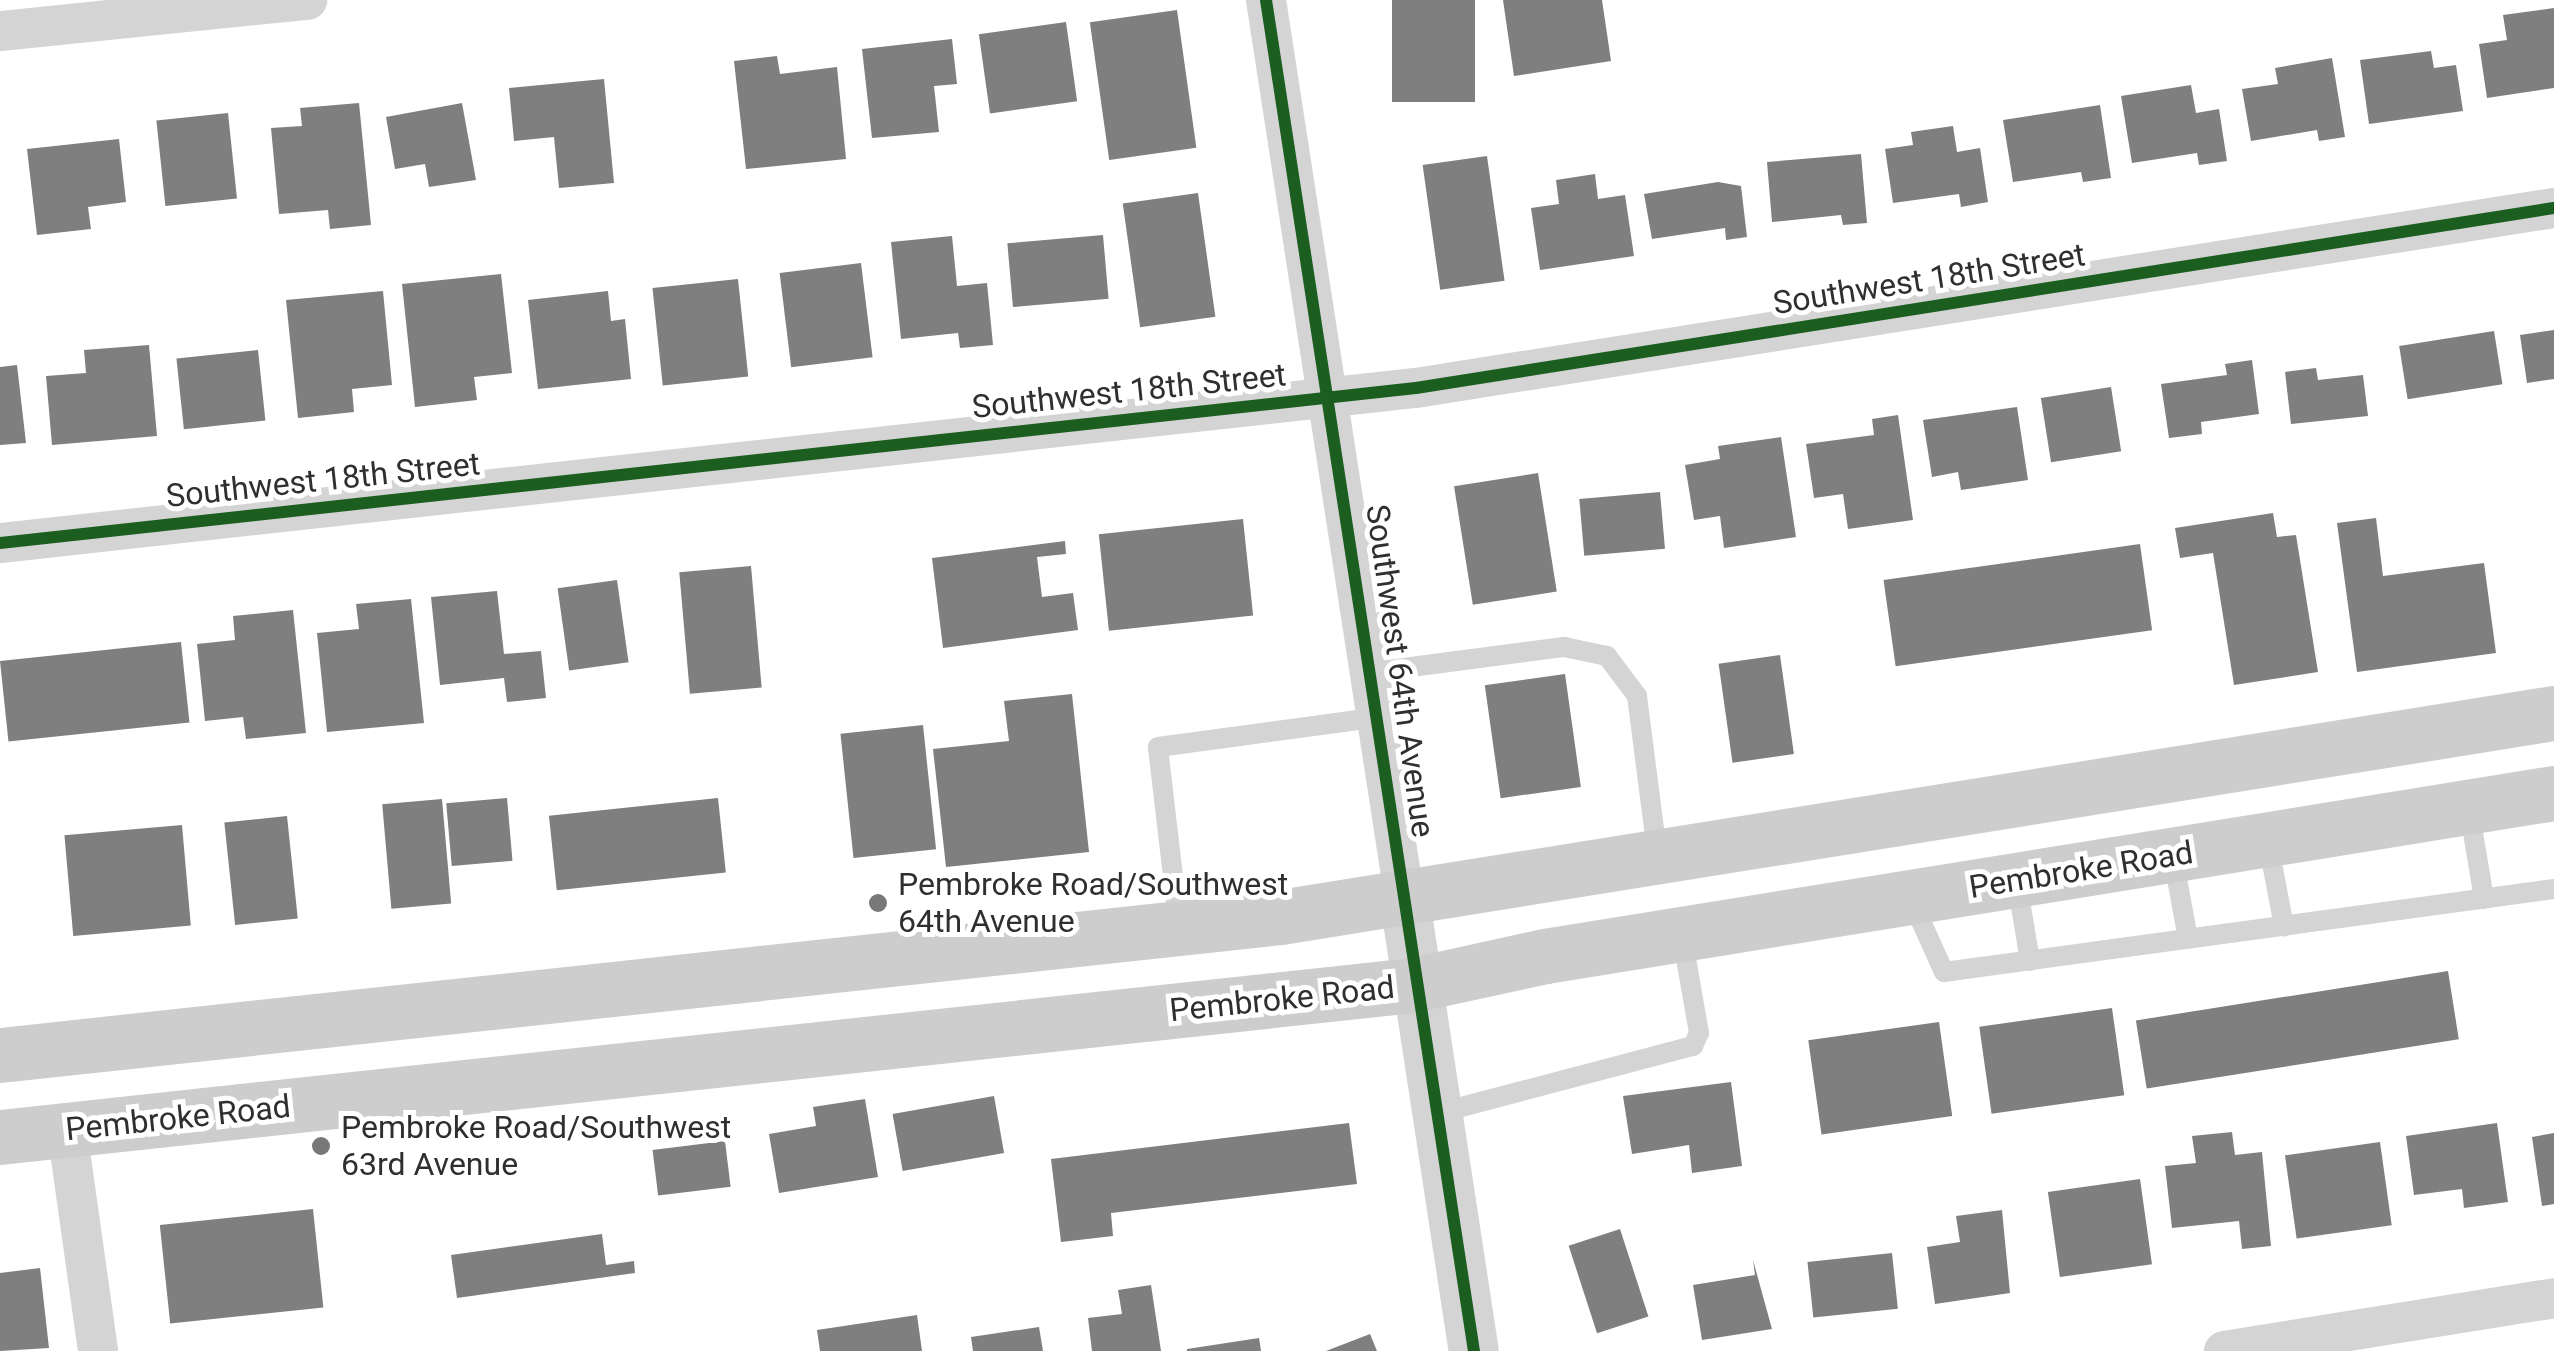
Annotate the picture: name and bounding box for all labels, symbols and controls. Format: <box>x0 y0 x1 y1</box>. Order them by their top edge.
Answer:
street label: Southwest 18th Street <box>1770 235 2088 323</box>
street label: Southwest 18th Street <box>970 355 1288 427</box>
street label: Southwest 18th Street <box>164 444 482 516</box>
street label: Southwest 64th Avenue <box>1358 502 1442 840</box>
street label: Pembroke Road <box>1966 833 2196 907</box>
place label: Pembroke Road/Southwest 64th Avenue <box>898 866 1288 941</box>
marker: Pembroke Road/Southwest 64th Avenue <box>867 892 889 914</box>
street label: Pembroke Road <box>1168 968 1396 1030</box>
street label: Pembroke Road <box>64 1087 292 1149</box>
place label: Pembroke Road/Southwest 63rd Avenue <box>341 1109 731 1184</box>
marker: Pembroke Road/Southwest 63rd Avenue <box>310 1135 332 1157</box>

